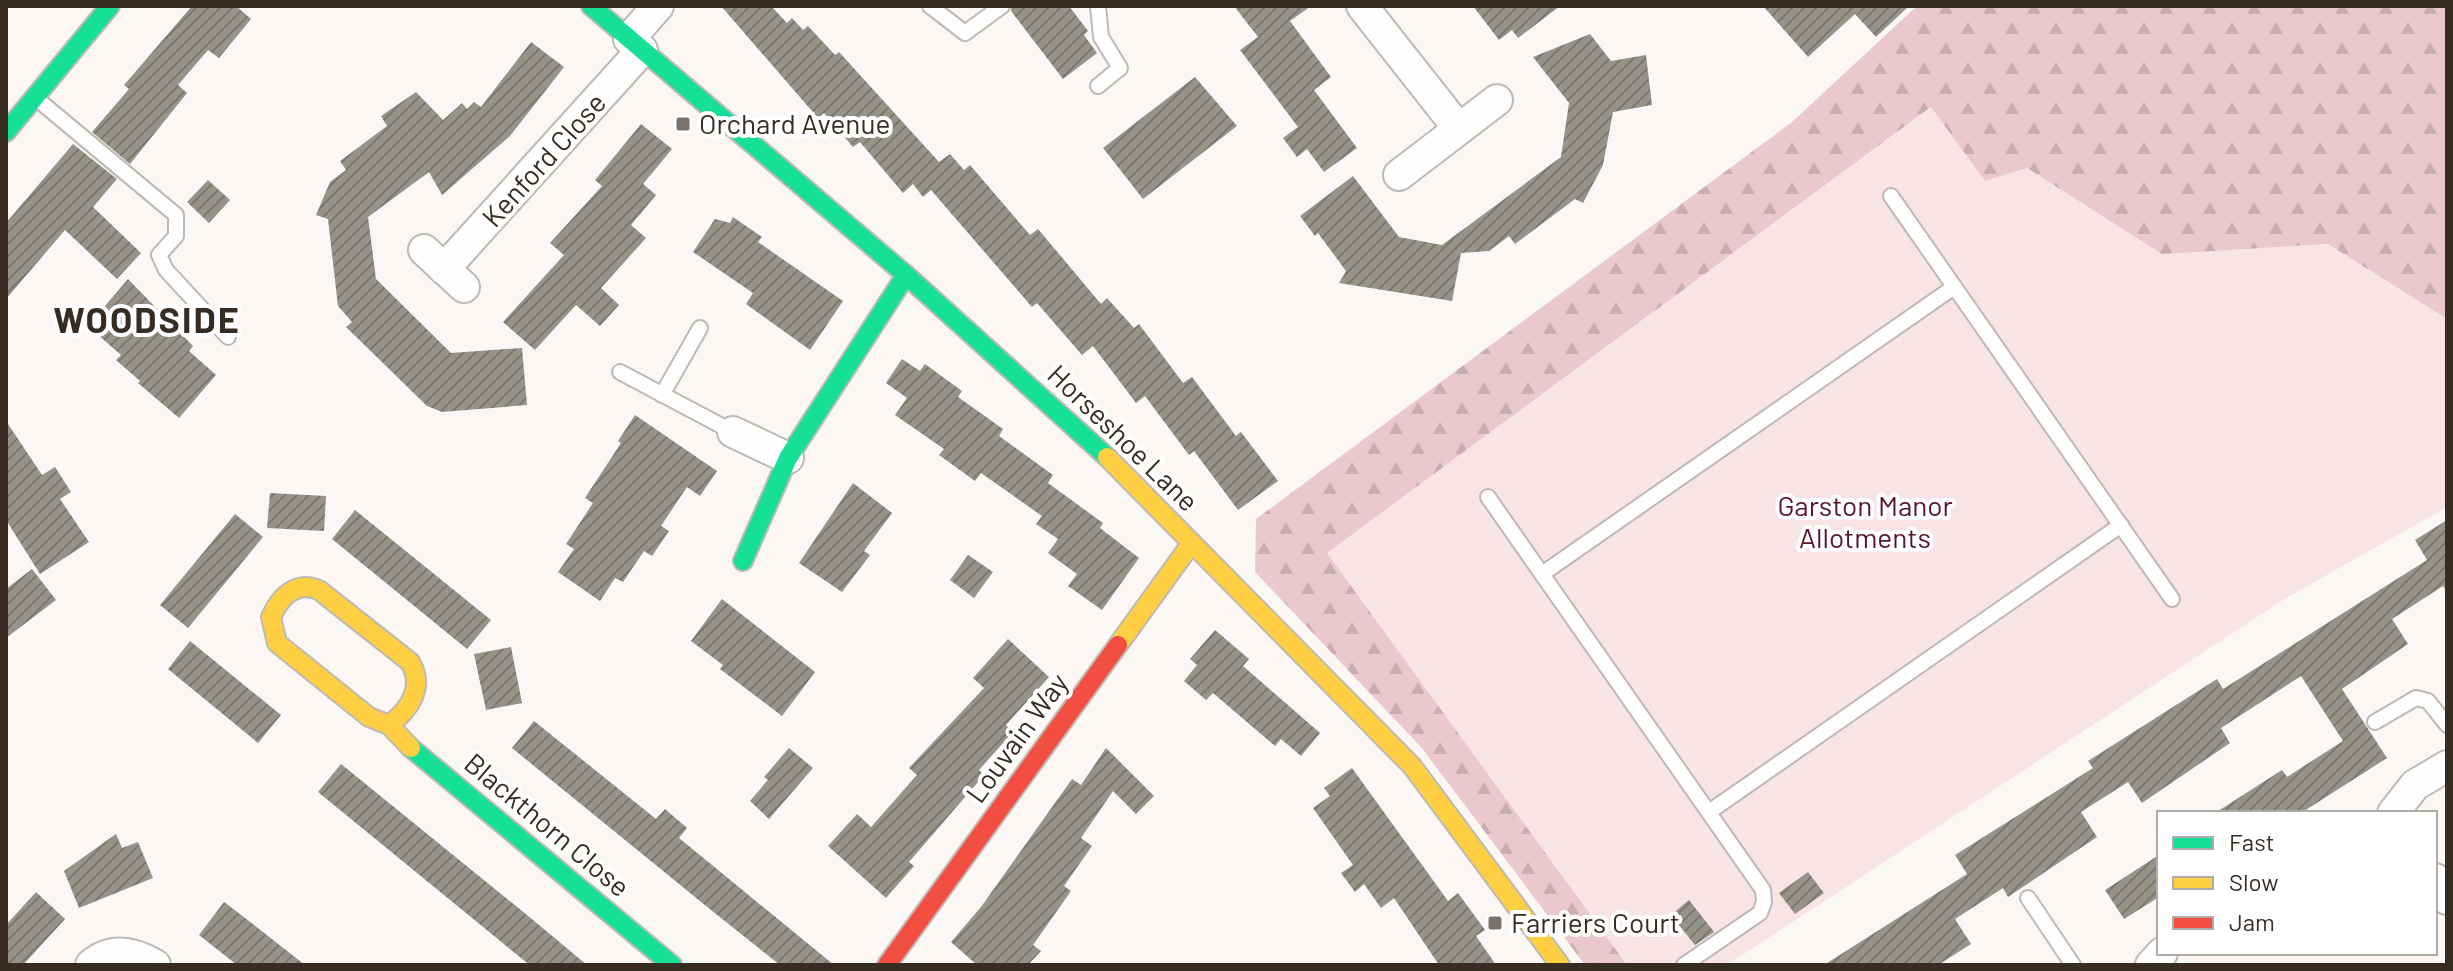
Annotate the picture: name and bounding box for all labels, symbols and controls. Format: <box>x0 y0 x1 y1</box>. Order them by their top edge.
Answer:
street label: Kenford Close <box>474 85 612 233</box>
place label: Orchard Avenue <box>699 106 890 140</box>
marker: Orchard Avenue <box>674 115 692 133</box>
district label: WOODSIDE <box>53 297 241 340</box>
street label: Horseshoe Lane <box>1041 357 1206 518</box>
park label: Garston Manor Allotments <box>1777 488 1953 554</box>
street label: Louvain Way <box>958 666 1075 809</box>
street label: Blackthorn Close <box>458 745 637 903</box>
legend <box>2157 811 2437 955</box>
text: Fast <box>2229 827 2274 856</box>
text: Slow <box>2229 867 2278 896</box>
place label: Farriers Court <box>1511 905 1680 939</box>
text: Jam <box>2229 907 2275 936</box>
marker: Farriers Court <box>1486 914 1504 932</box>

